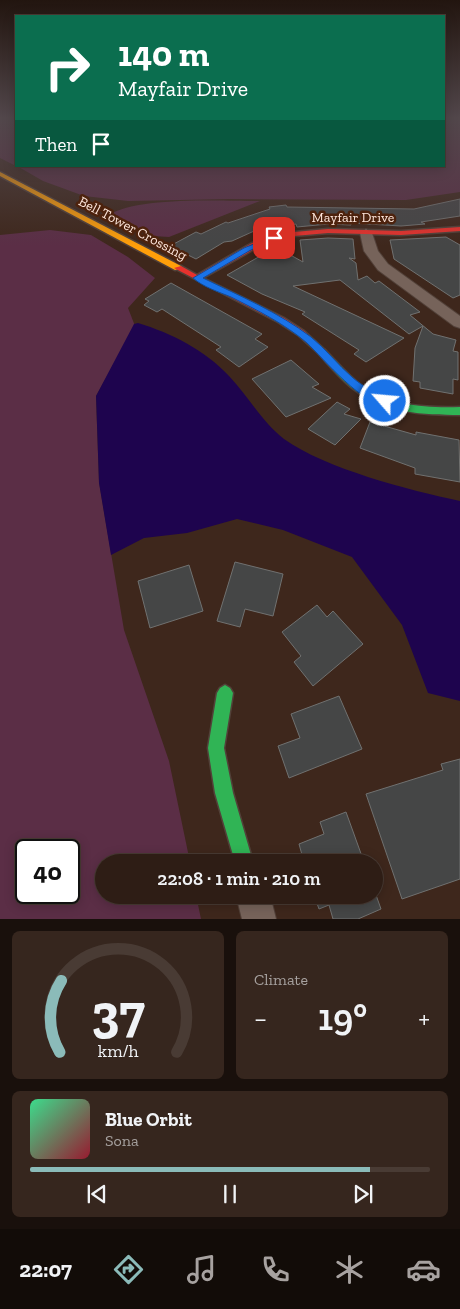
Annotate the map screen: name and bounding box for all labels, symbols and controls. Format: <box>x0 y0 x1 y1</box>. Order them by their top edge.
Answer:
text: 140 m <box>118 33 209 75</box>
icon: right <box>35 35 100 100</box>
text: Mayfair Drive <box>118 75 248 102</box>
icon: arrive <box>87 130 115 158</box>
text: Then <box>35 133 77 156</box>
street label: Bell Tower Crossing <box>76 193 190 264</box>
street label: Mayfair Drive <box>312 209 395 226</box>
pin <box>253 217 295 259</box>
icon: arrive <box>260 224 288 252</box>
position arrow <box>358 374 410 426</box>
speed limit sign: 40 <box>15 839 80 904</box>
text: 22:08 · 1 min · 210 m <box>157 867 321 890</box>
text: Climate <box>254 970 308 989</box>
text: 37 <box>91 982 145 1044</box>
text: 19° <box>318 994 367 1040</box>
text: − <box>254 1002 267 1035</box>
text: + <box>418 1002 430 1035</box>
text: km/h <box>98 1040 138 1062</box>
text: Blue Orbit <box>105 1108 192 1131</box>
text: Sona <box>105 1131 139 1150</box>
icon: previous <box>83 1180 111 1208</box>
icon: pause <box>216 1180 244 1208</box>
icon: next <box>349 1180 377 1208</box>
icon: directions <box>111 1252 146 1287</box>
icon: music <box>184 1252 219 1287</box>
icon: phone <box>258 1252 293 1287</box>
icon: climate <box>332 1252 367 1287</box>
icon: car <box>406 1252 441 1287</box>
text: 22:07 <box>19 1256 72 1283</box>

